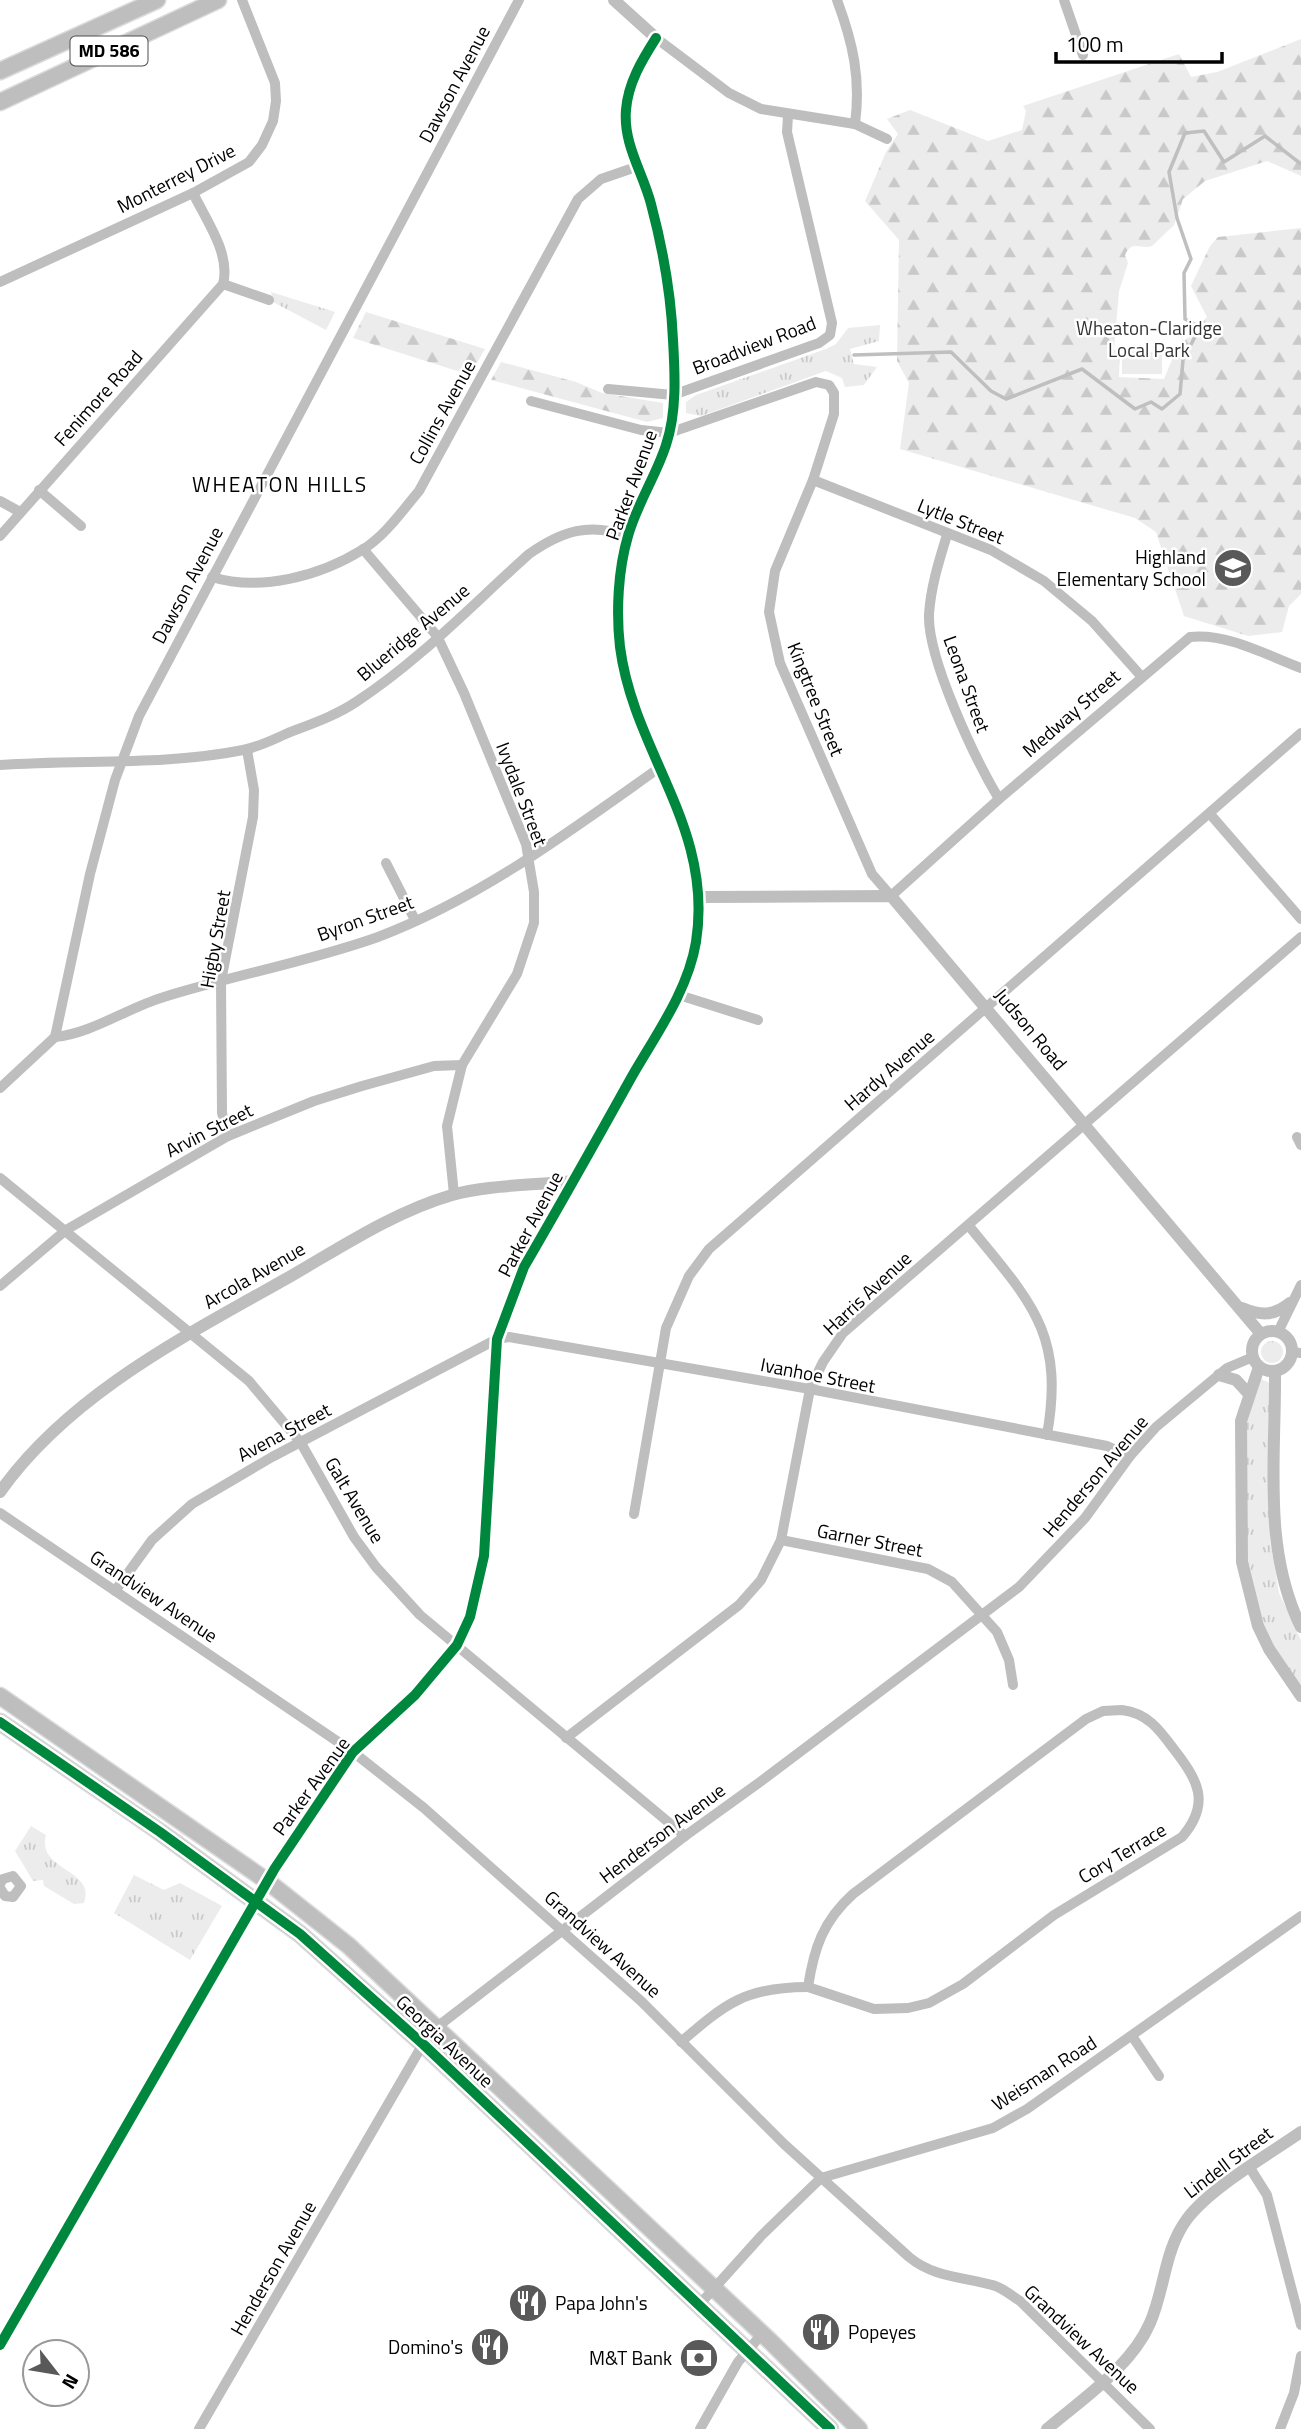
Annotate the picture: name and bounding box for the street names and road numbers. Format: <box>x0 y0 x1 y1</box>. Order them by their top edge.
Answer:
street label: Dawson Avenue <box>411 20 497 147</box>
road number: MD 586 <box>70 36 148 66</box>
street label: Monterrey Drive <box>111 135 240 220</box>
street label: Broadview Road <box>688 308 820 381</box>
street label: Fenimore Road <box>46 343 149 452</box>
street label: Collins Avenue <box>401 354 482 469</box>
street label: Parker Avenue <box>597 425 664 544</box>
street label: Lytle Street <box>913 490 1009 551</box>
street label: Dawson Avenue <box>144 521 230 648</box>
street label: Blueridge Avenue <box>350 576 475 688</box>
street label: Leona Street <box>936 631 999 737</box>
street label: Kingtree Street <box>780 638 853 760</box>
street label: Medway Street <box>1015 662 1126 763</box>
street label: Ivydale Street <box>489 737 556 850</box>
street label: Higby Street <box>192 887 237 990</box>
street label: Byron Street <box>313 887 417 948</box>
street label: Judson Road <box>988 981 1075 1076</box>
street label: Hardy Avenue <box>837 1022 940 1117</box>
street label: Arvin Street <box>160 1095 258 1164</box>
street label: Parker Avenue <box>490 1166 570 1282</box>
street label: Arcola Avenue <box>197 1234 310 1315</box>
street label: Harris Avenue <box>816 1244 918 1341</box>
street label: Ivanhoe Street <box>758 1349 878 1400</box>
street label: Avena Street <box>232 1395 336 1468</box>
street label: Henderson Avenue <box>1035 1408 1154 1543</box>
street label: Galt Avenue <box>318 1451 393 1548</box>
street label: Garner Street <box>815 1515 926 1564</box>
street label: Grandview Avenue <box>84 1542 224 1649</box>
street label: Parker Avenue <box>265 1730 356 1841</box>
street label: Henderson Avenue <box>593 1775 731 1890</box>
street label: Cory Terrace <box>1072 1815 1171 1890</box>
street label: Grandview Avenue <box>538 1883 668 2004</box>
street label: Georgia Avenue <box>390 1987 501 2094</box>
street label: Weisman Road <box>986 2028 1102 2117</box>
street label: Lindell Street <box>1177 2118 1279 2205</box>
street label: Henderson Avenue <box>222 2195 323 2341</box>
street label: Grandview Avenue <box>1018 2277 1147 2400</box>

